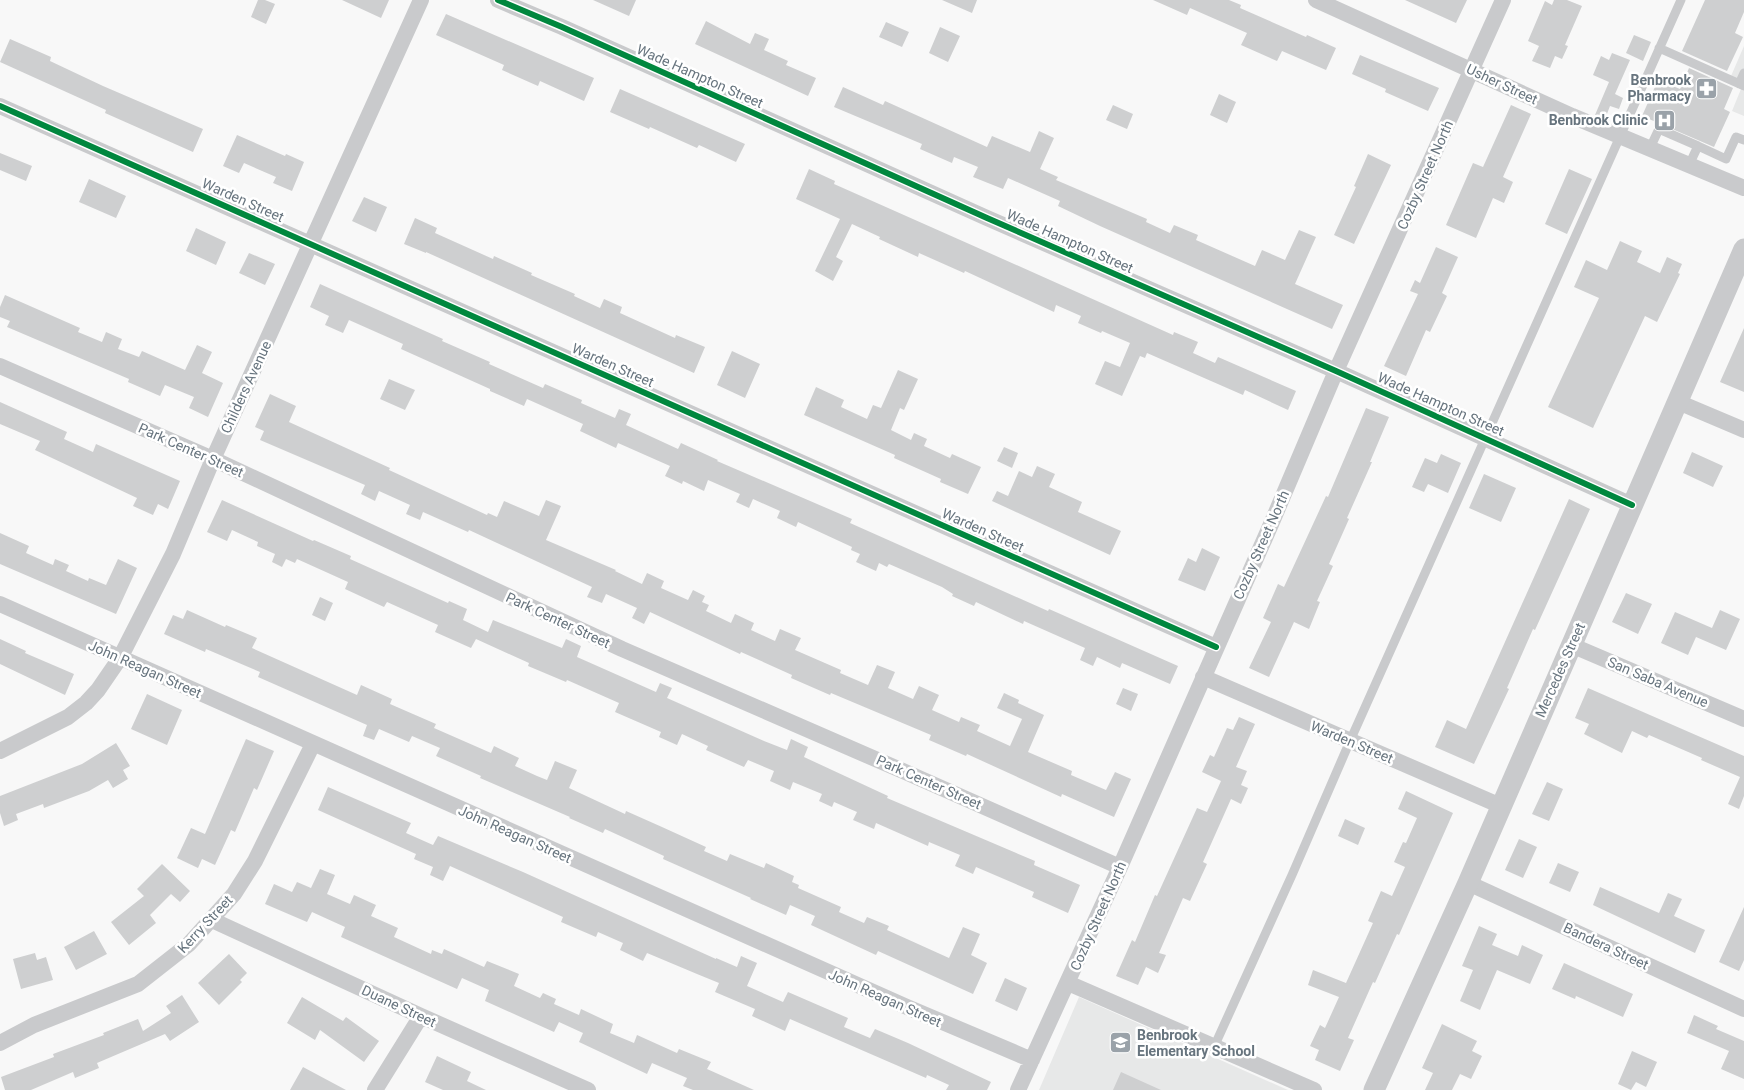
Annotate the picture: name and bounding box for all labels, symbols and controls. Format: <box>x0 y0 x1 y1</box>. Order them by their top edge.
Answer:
street label: Wade Hampton Street <box>634 41 766 111</box>
street label: Usher Street <box>1464 61 1540 108</box>
place label: Benbrook Pharmacy <box>1628 72 1692 104</box>
pharmacy icon: Benbrook Pharmacy <box>1695 76 1719 100</box>
hospital icon: Benbrook Clinic <box>1652 108 1676 132</box>
place label: Benbrook Clinic <box>1549 112 1648 128</box>
street label: Cozby Street North <box>1394 118 1456 232</box>
street label: Warden Street <box>200 175 287 225</box>
street label: Wade Hampton Street <box>1004 206 1136 276</box>
street label: Childers Avenue <box>218 338 274 436</box>
street label: Warden Street <box>570 340 657 390</box>
street label: Wade Hampton Street <box>1375 369 1507 439</box>
street label: Park Center Street <box>136 420 246 480</box>
street label: Cozby Street North <box>1230 488 1292 602</box>
street label: Warden Street <box>940 505 1027 555</box>
street label: Park Center Street <box>503 589 613 651</box>
street label: Mercedes Street <box>1532 620 1588 720</box>
street label: John Reagan Street <box>86 637 204 701</box>
street label: San Saba Avenue <box>1605 654 1711 710</box>
street label: Warden Street <box>1308 717 1396 767</box>
street label: Park Center Street <box>874 752 984 812</box>
street label: John Reagan Street <box>456 802 574 866</box>
street label: Cozby Street North <box>1067 859 1129 973</box>
street label: Kerry Street <box>174 892 236 956</box>
street label: Bandera Street <box>1561 919 1651 973</box>
street label: John Reagan Street <box>826 966 944 1030</box>
street label: Duane Street <box>359 982 439 1030</box>
place label: Benbrook Elementary School <box>1137 1027 1255 1059</box>
school or university icon: Benbrook Elementary School <box>1109 1031 1133 1055</box>

